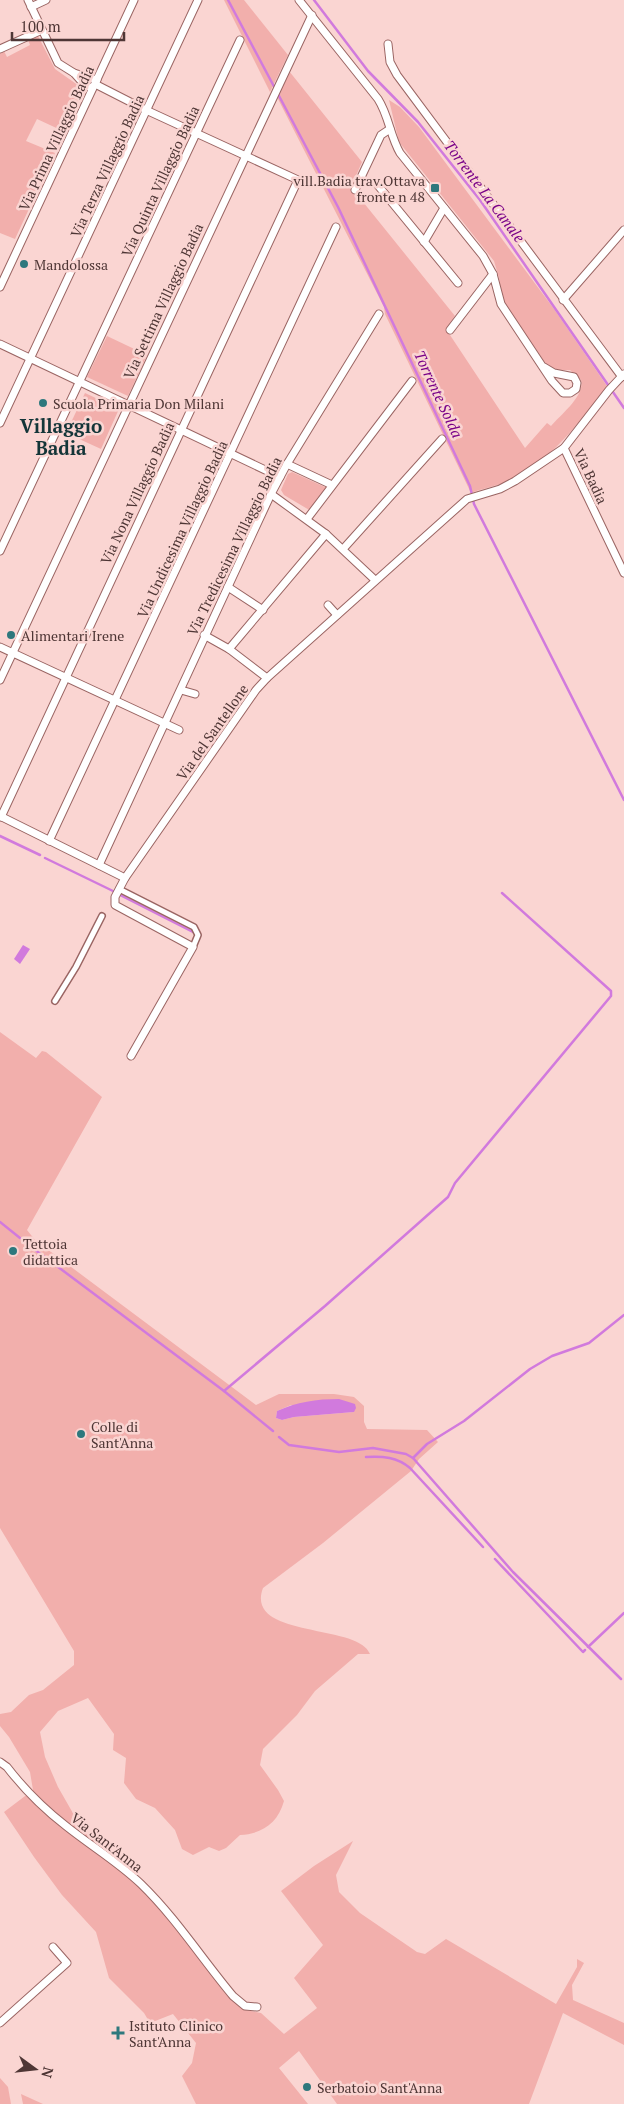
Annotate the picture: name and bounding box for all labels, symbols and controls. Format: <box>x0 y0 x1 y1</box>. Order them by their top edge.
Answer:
scale bar <box>12 10 125 42</box>
text: 100 m <box>20 16 61 36</box>
street label: Via Prima Villaggio Badia <box>14 62 98 214</box>
street label: Via Terza Villaggio Badia <box>66 92 148 240</box>
street label: Via Quinta Villaggio Badia <box>117 102 203 260</box>
water label: Torrente La Canale <box>440 136 530 246</box>
place label: vill.Badia trav.Ottava fronte n 48 <box>293 171 425 206</box>
marker: vill.Badia trav.Ottava fronte n 48 <box>429 182 441 194</box>
street label: Via Settima Villaggio Badia <box>119 220 207 382</box>
place label: Mandolossa <box>34 255 108 274</box>
marker: Mandolossa <box>18 258 30 270</box>
water label: Torrente Solda <box>410 347 468 441</box>
place label: Scuola Primaria Don Milani <box>53 394 224 413</box>
marker: Scuola Primaria Don Milani <box>37 397 49 409</box>
district label: Villaggio Badia <box>20 413 102 460</box>
street label: Via Nona Villaggio Badia <box>96 419 178 567</box>
street label: Via Undicesima Villaggio Badia <box>132 437 232 621</box>
street label: Via Badia <box>570 445 612 507</box>
street label: Via Tredicesima Villaggio Badia <box>182 453 286 639</box>
place label: Alimentari Irene <box>21 626 124 645</box>
marker: Alimentari Irene <box>5 629 17 641</box>
street label: Via del Santellone <box>172 680 252 784</box>
place label: Tettoia didattica <box>23 1234 78 1269</box>
marker: Tettoia didattica <box>7 1245 19 1257</box>
place label: Colle di Sant'Anna <box>91 1417 153 1452</box>
marker: Colle di Sant'Anna <box>75 1428 87 1440</box>
street label: Via Sant'Anna <box>67 1808 147 1876</box>
place label: Istituto Clinico Sant'Anna <box>129 2016 223 2051</box>
marker: Istituto Clinico Sant'Anna <box>111 2026 125 2040</box>
north arrow <box>10 2044 60 2094</box>
text: N <box>37 2065 59 2080</box>
place label: Serbatoio Sant'Anna <box>317 2078 442 2097</box>
marker: Serbatoio Sant'Anna <box>301 2081 313 2093</box>

